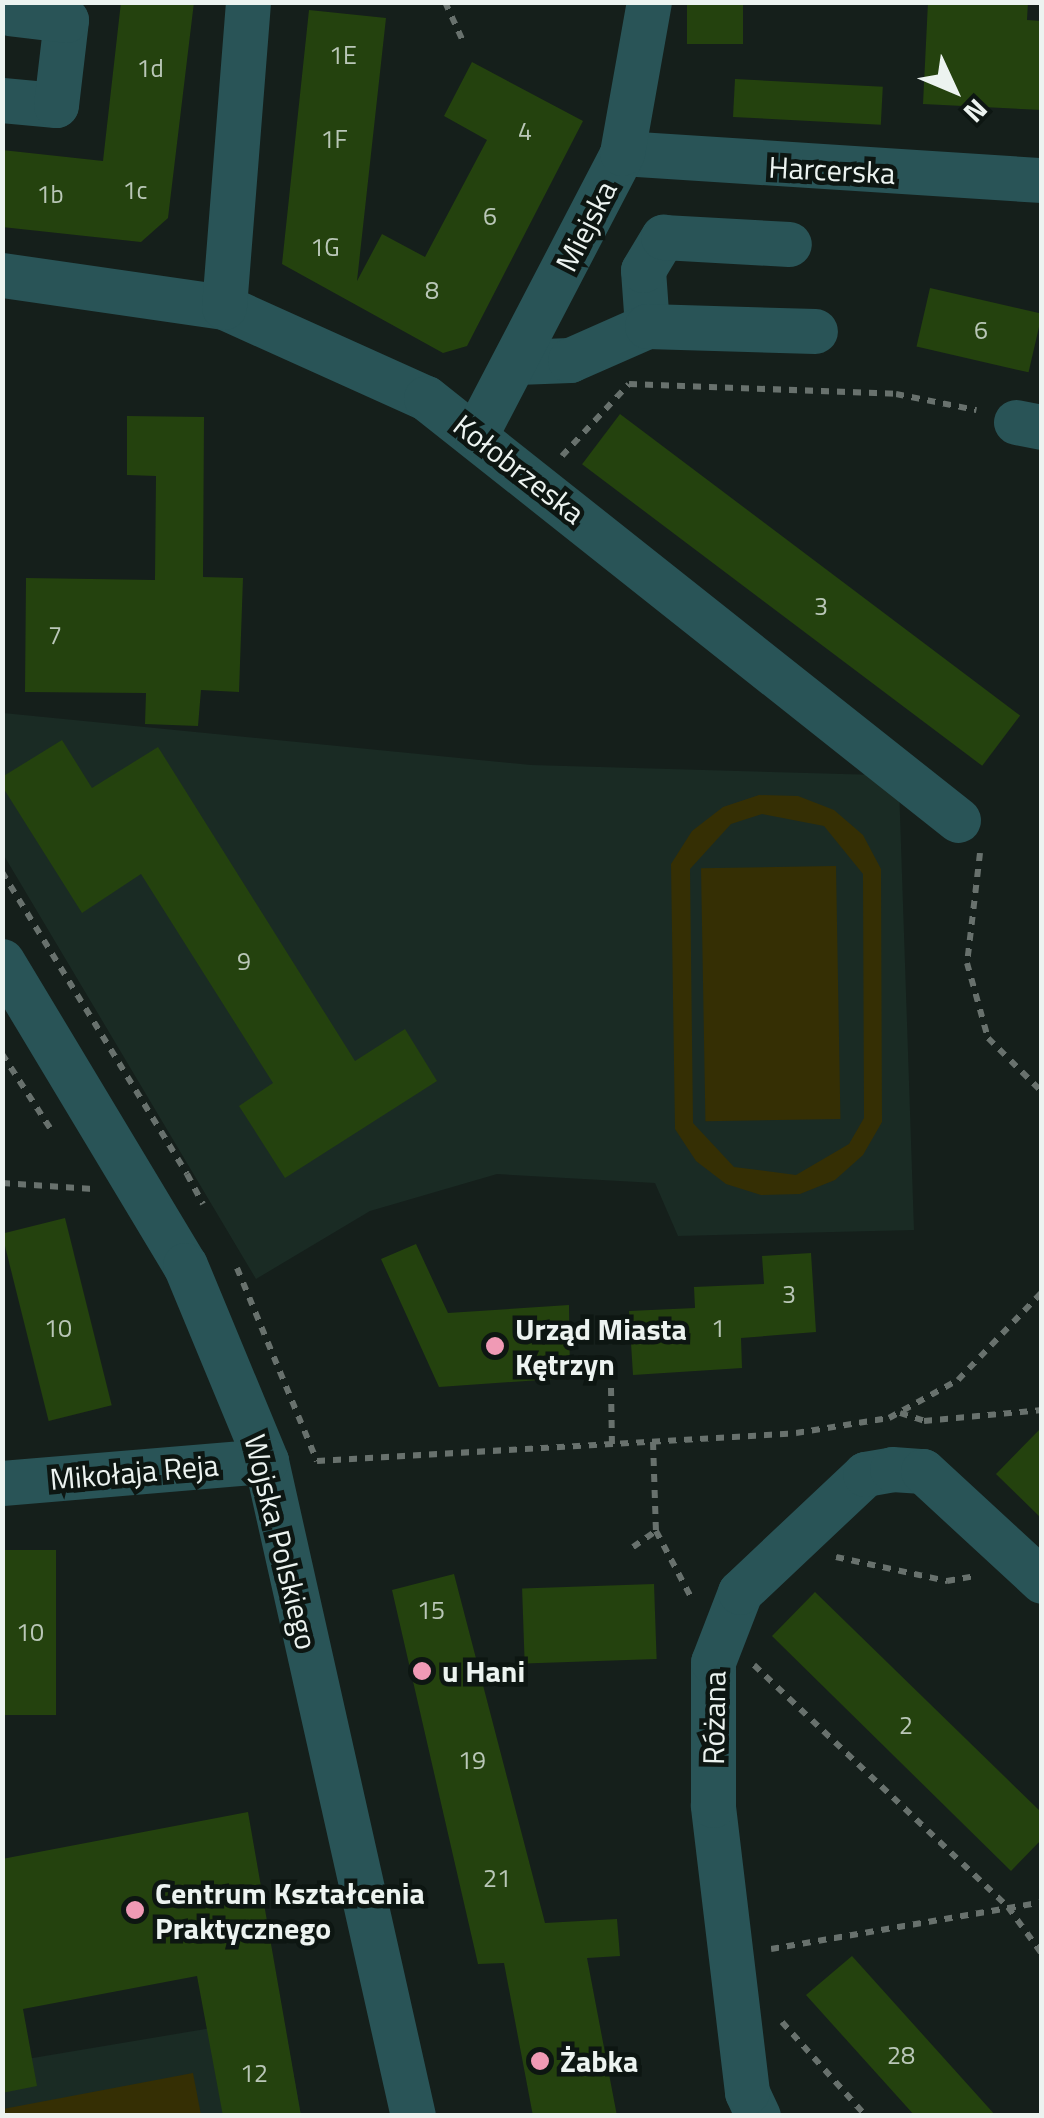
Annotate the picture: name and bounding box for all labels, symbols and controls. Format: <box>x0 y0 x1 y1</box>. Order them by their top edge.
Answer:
house number: 1E <box>329 40 357 70</box>
north arrow <box>904 40 1004 140</box>
house number: 1d <box>136 53 164 83</box>
text: N <box>954 89 998 133</box>
house number: 4 <box>518 116 532 146</box>
house number: 1F <box>320 124 348 154</box>
street label: Harcerska <box>768 149 896 191</box>
house number: 1c <box>123 175 147 205</box>
street label: Miejska <box>548 175 624 277</box>
house number: 1b <box>36 179 64 209</box>
house number: 6 <box>483 201 497 231</box>
house number: 1G <box>310 232 340 262</box>
house number: 8 <box>425 275 439 305</box>
house number: 6 <box>974 315 988 345</box>
street label: Kołobrzeska <box>447 407 591 531</box>
house number: 3 <box>814 591 828 621</box>
house number: 7 <box>48 620 62 650</box>
house number: 9 <box>237 946 251 976</box>
house number: 3 <box>782 1279 796 1309</box>
place label: Urząd Miasta Kętrzyn <box>515 1311 687 1382</box>
house number: 10 <box>44 1313 72 1343</box>
house number: 1 <box>711 1313 725 1343</box>
marker: Urząd Miasta Kętrzyn <box>484 1335 506 1357</box>
street label: Wojska Polskiego <box>237 1431 325 1653</box>
street label: Mikołaja Reja <box>48 1447 220 1497</box>
house number: 15 <box>417 1595 445 1625</box>
house number: 10 <box>16 1617 44 1647</box>
place label: u Hani <box>442 1653 525 1689</box>
marker: u Hani <box>411 1660 433 1682</box>
street label: Różana <box>695 1671 733 1765</box>
house number: 2 <box>899 1710 913 1740</box>
house number: 19 <box>458 1745 486 1775</box>
house number: 21 <box>483 1863 511 1893</box>
place label: Centrum Kształcenia Praktycznego <box>155 1875 425 1946</box>
marker: Centrum Kształcenia Praktycznego <box>124 1899 146 1921</box>
house number: 28 <box>887 2040 915 2070</box>
place label: Żabka <box>560 2043 638 2079</box>
marker: Żabka <box>529 2050 551 2072</box>
house number: 12 <box>240 2058 268 2088</box>

